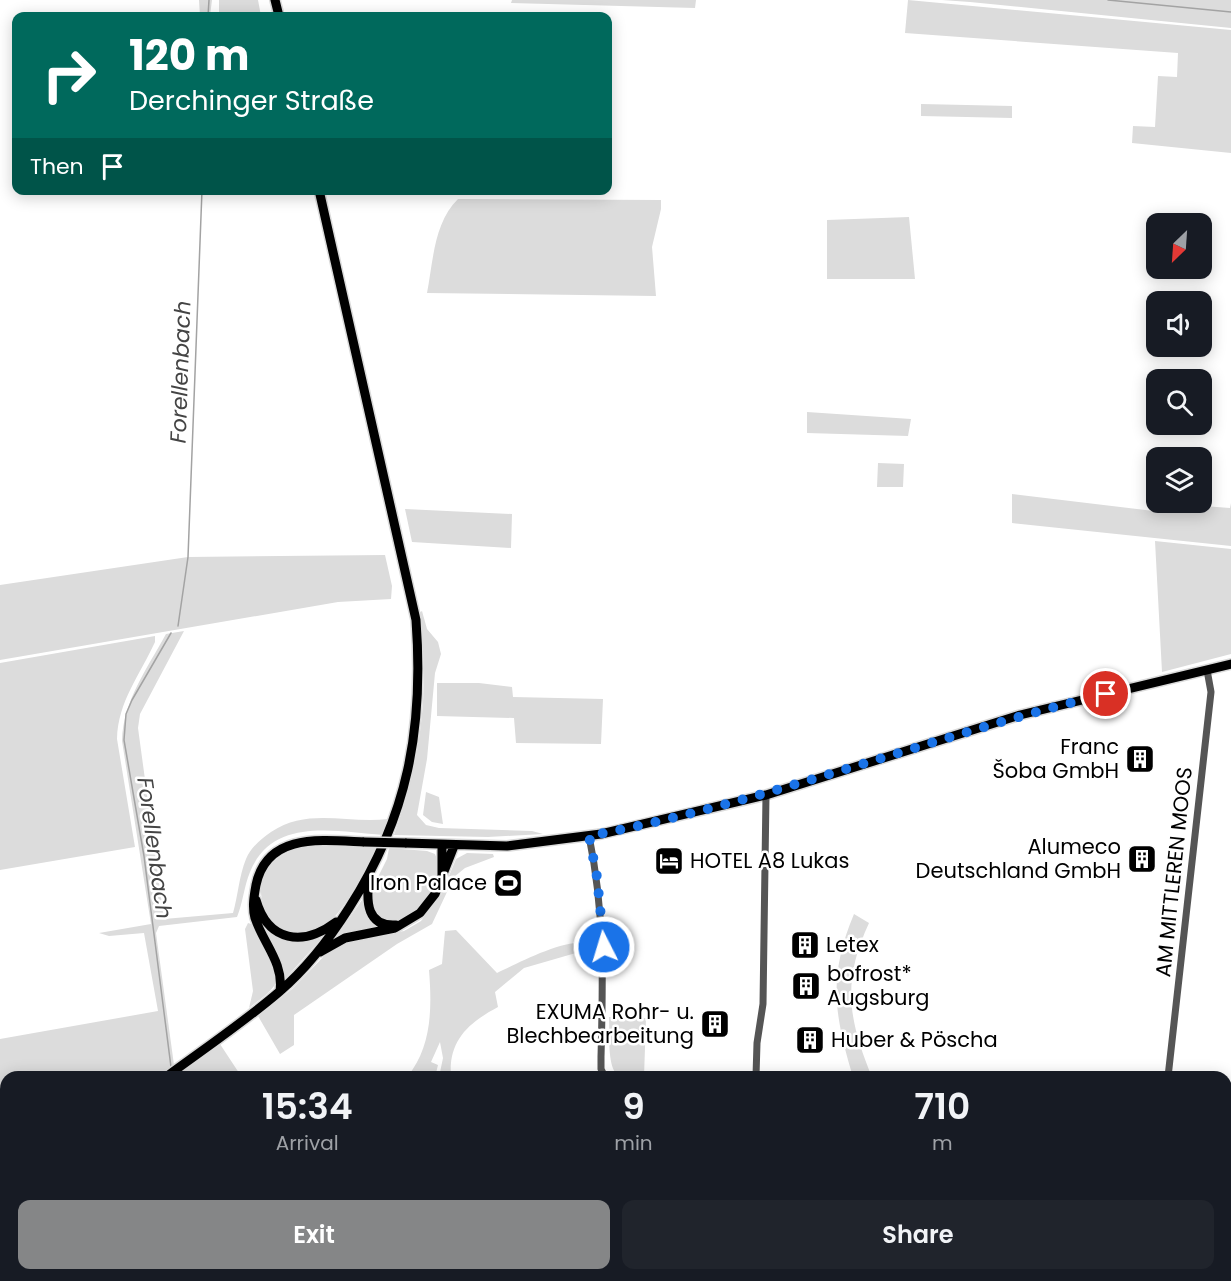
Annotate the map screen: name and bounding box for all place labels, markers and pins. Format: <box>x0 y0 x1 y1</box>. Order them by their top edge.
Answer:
pin <box>1080 668 1131 719</box>
place label: Franc Šoba GmbH <box>993 732 1119 785</box>
building icon: Franc Šoba GmbH <box>1124 743 1156 775</box>
place label: Alumeco Deutschland GmbH <box>916 832 1121 885</box>
building icon: Alumeco Deutschland GmbH <box>1126 843 1158 875</box>
hotel icon: HOTEL A8 Lukas <box>653 845 685 877</box>
place label: HOTEL A8 Lukas <box>690 846 849 875</box>
sports icon: Iron Palace <box>492 867 524 899</box>
place label: Iron Palace <box>370 868 487 897</box>
building icon: Letex <box>789 929 821 961</box>
place label: Letex <box>826 930 879 959</box>
place label: bofrost* Augsburg <box>827 959 929 1012</box>
building icon: bofrost* Augsburg <box>790 970 822 1002</box>
place label: EXUMA Rohr- u. Blechbearbeitung <box>506 997 694 1050</box>
building icon: EXUMA Rohr- u. Blechbearbeitung <box>699 1008 731 1040</box>
building icon: Huber & Pöscha <box>794 1024 826 1056</box>
place label: Huber & Pöscha <box>831 1025 998 1054</box>

